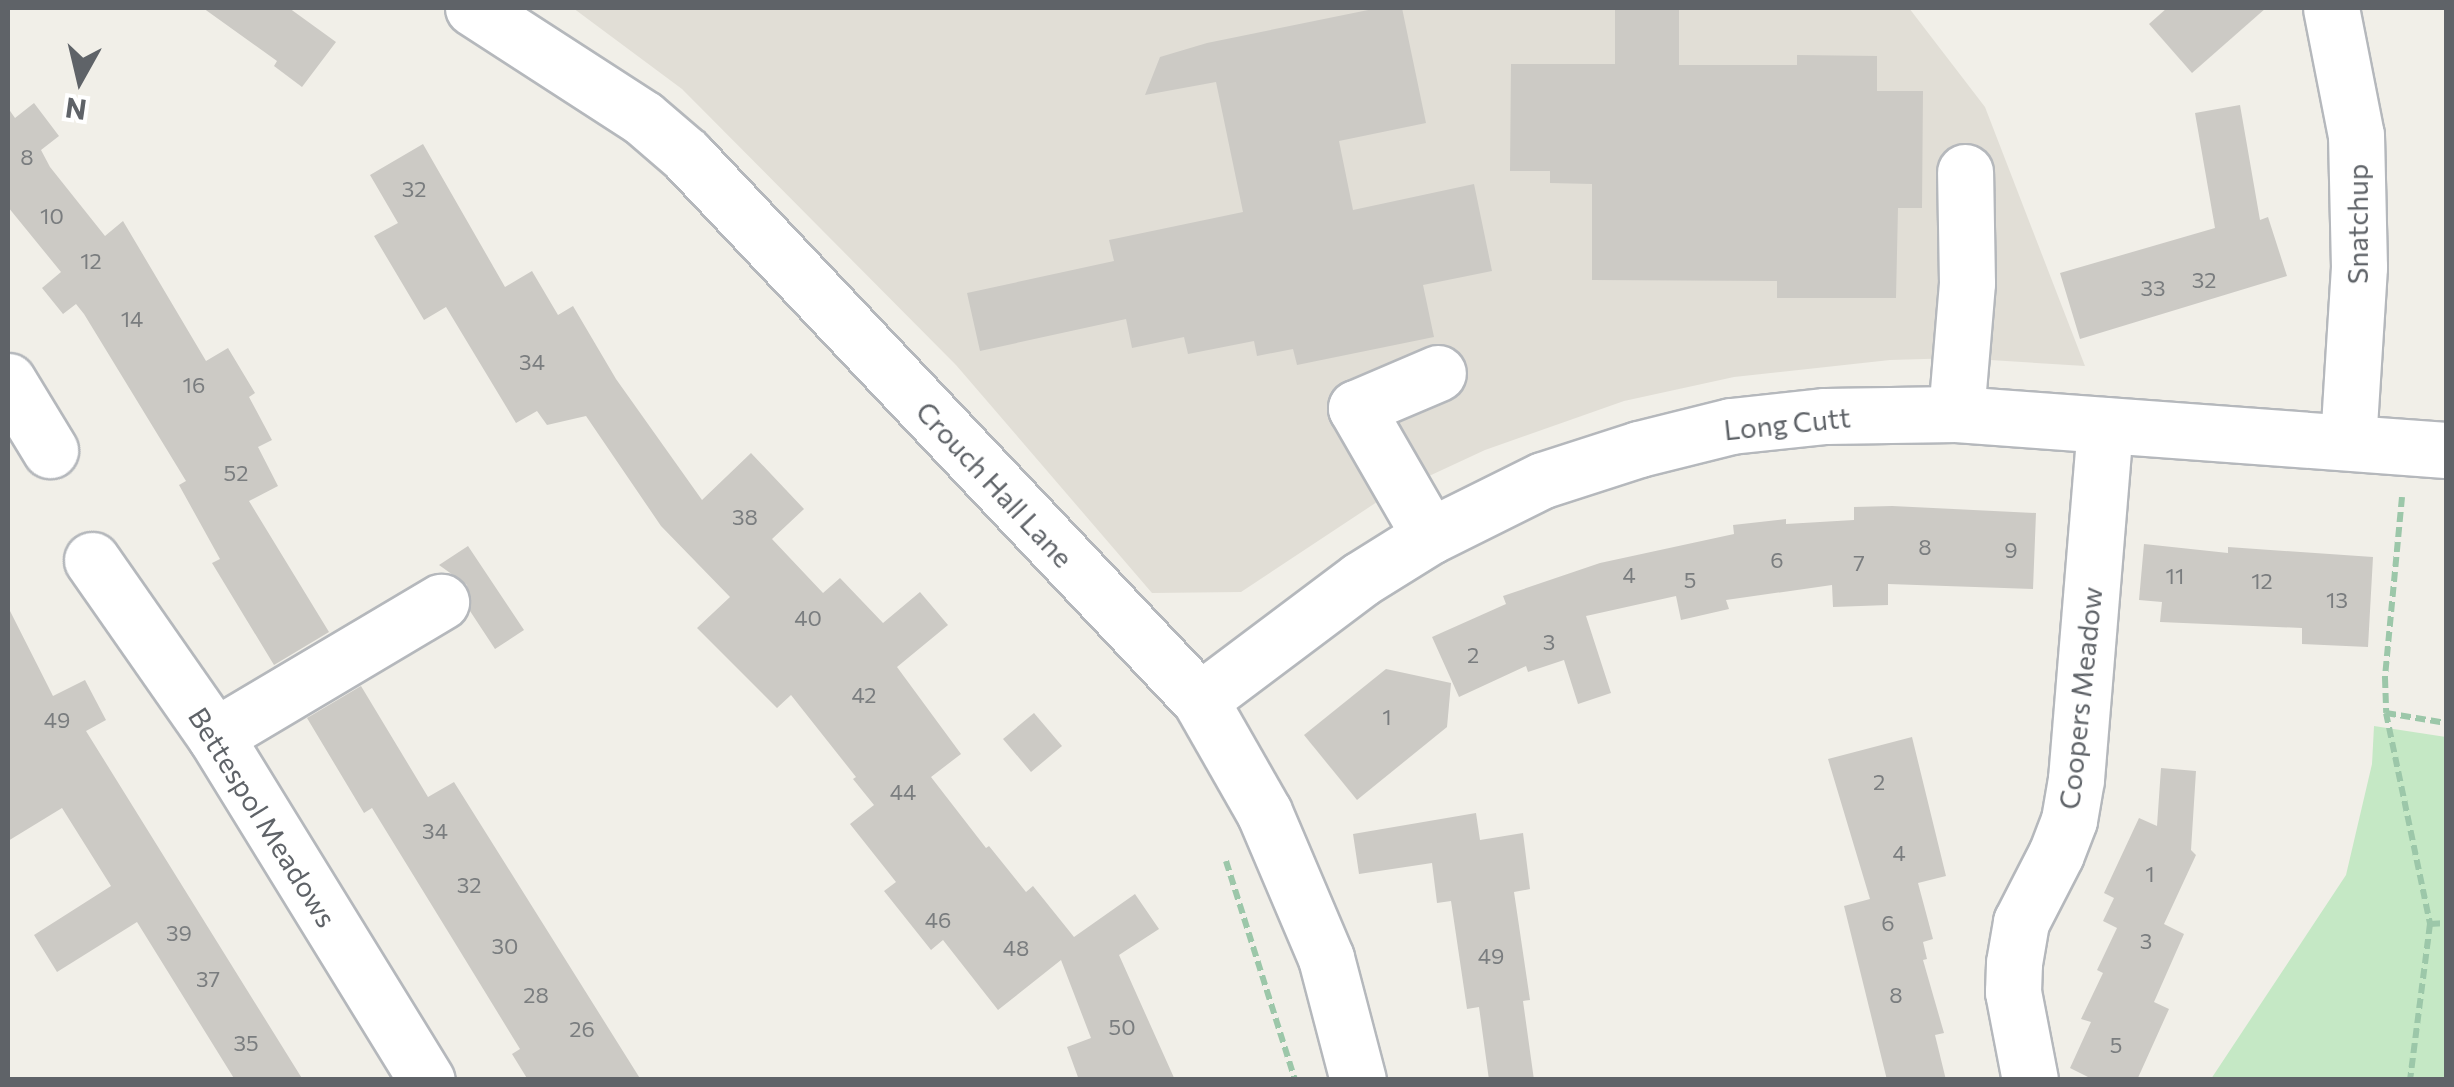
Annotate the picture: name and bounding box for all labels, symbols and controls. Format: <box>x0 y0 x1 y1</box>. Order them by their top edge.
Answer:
north arrow <box>30 30 130 130</box>
text: N <box>63 91 89 128</box>
house number: 8 <box>20 144 34 170</box>
street label: Snatchup <box>2340 164 2374 284</box>
house number: 32 <box>402 176 426 202</box>
house number: 10 <box>40 203 64 229</box>
house number: 12 <box>80 248 102 274</box>
house number: 32 <box>2192 267 2216 293</box>
house number: 33 <box>2140 275 2166 301</box>
house number: 14 <box>121 306 143 332</box>
house number: 34 <box>519 349 545 375</box>
house number: 16 <box>183 372 205 398</box>
street label: Crouch Hall Lane <box>910 394 1080 574</box>
street label: Long Cutt <box>1722 400 1852 446</box>
house number: 52 <box>224 460 248 486</box>
house number: 38 <box>732 504 758 530</box>
house number: 8 <box>1918 534 1932 560</box>
house number: 9 <box>2004 537 2018 563</box>
house number: 6 <box>1770 547 1784 573</box>
house number: 7 <box>1853 550 1865 576</box>
house number: 4 <box>1622 562 1636 588</box>
house number: 11 <box>2166 563 2184 589</box>
house number: 5 <box>1684 567 1696 593</box>
house number: 12 <box>2251 568 2273 594</box>
street label: Coopers Meadow <box>2052 585 2108 811</box>
house number: 13 <box>2326 587 2348 613</box>
house number: 40 <box>794 605 822 631</box>
house number: 3 <box>1543 629 1555 655</box>
house number: 2 <box>1467 642 1479 668</box>
house number: 42 <box>851 682 877 708</box>
street label: Bettespol Meadows <box>182 701 344 933</box>
house number: 1 <box>1382 704 1392 730</box>
house number: 49 <box>44 707 70 733</box>
house number: 2 <box>1873 769 1885 795</box>
house number: 44 <box>890 779 916 805</box>
house number: 34 <box>422 818 448 844</box>
house number: 4 <box>1892 840 1906 866</box>
house number: 1 <box>2145 861 2155 887</box>
house number: 32 <box>457 872 481 898</box>
house number: 46 <box>925 907 951 933</box>
house number: 6 <box>1881 910 1895 936</box>
house number: 39 <box>166 920 192 946</box>
house number: 3 <box>2140 928 2152 954</box>
house number: 30 <box>492 933 518 959</box>
house number: 48 <box>1003 935 1029 961</box>
house number: 49 <box>1478 943 1504 969</box>
house number: 37 <box>196 966 220 992</box>
house number: 28 <box>523 982 549 1008</box>
house number: 8 <box>1889 982 1903 1008</box>
house number: 50 <box>1109 1014 1135 1040</box>
house number: 26 <box>569 1016 595 1042</box>
house number: 35 <box>233 1030 259 1056</box>
house number: 5 <box>2110 1032 2122 1058</box>

